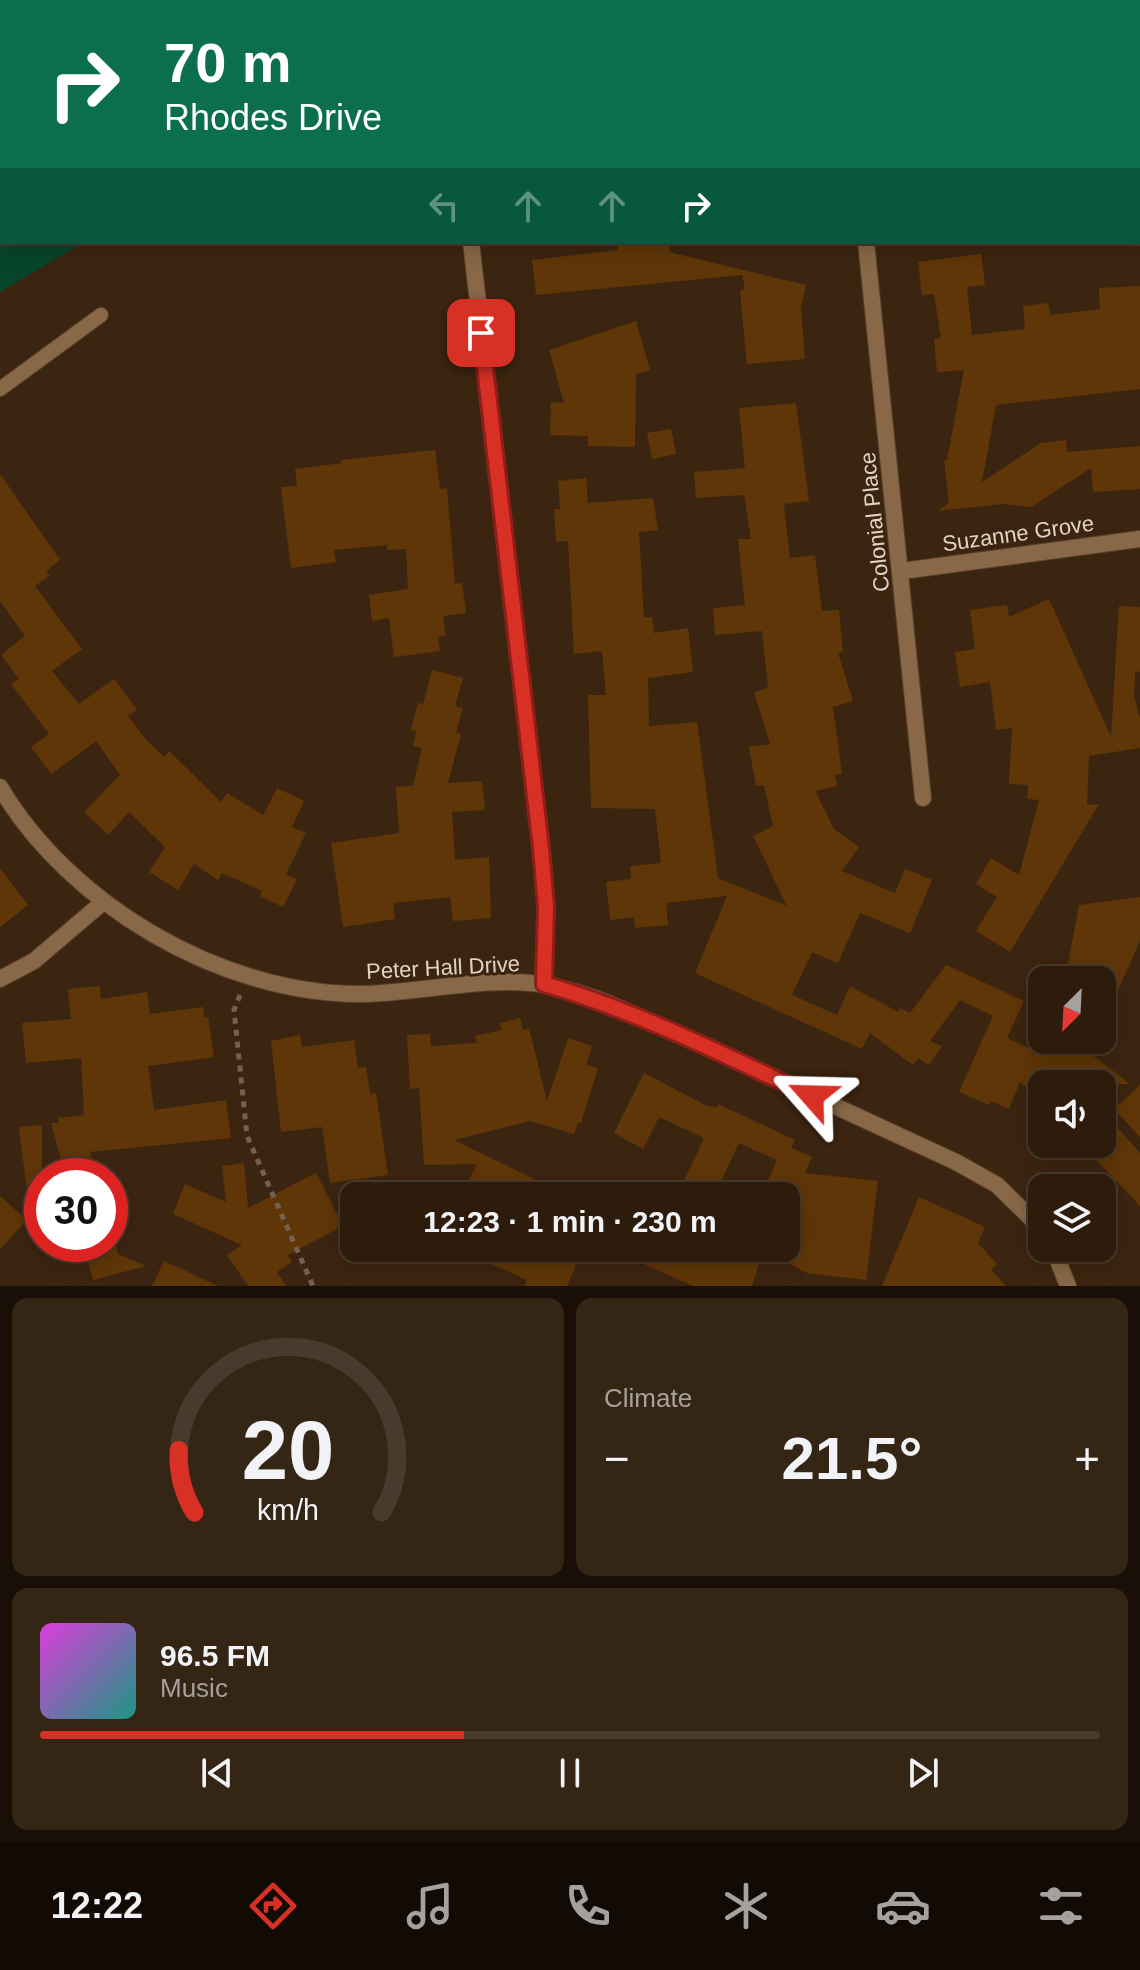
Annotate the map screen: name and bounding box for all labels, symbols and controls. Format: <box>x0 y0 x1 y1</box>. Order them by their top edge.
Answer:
text: 70 m <box>164 31 292 94</box>
icon: right <box>32 32 136 136</box>
text: Rhodes Drive <box>164 97 382 138</box>
icon: left <box>422 184 466 228</box>
icon: ahead <box>506 184 550 228</box>
icon: ahead <box>590 184 634 228</box>
icon: right <box>674 184 718 228</box>
pin <box>447 299 515 367</box>
icon: arrive <box>459 311 503 355</box>
street label: Colonial Place <box>855 451 894 593</box>
street label: Suzanne Grove <box>941 510 1096 557</box>
street label: Peter Hall Drive <box>365 951 521 984</box>
north arrow <box>1028 966 1116 1054</box>
map controls <box>1028 966 1116 1262</box>
position arrow <box>770 1054 854 1138</box>
button: sound <box>1028 1070 1116 1158</box>
speed limit sign: 30 <box>24 1158 128 1262</box>
button: layers <box>1028 1174 1116 1262</box>
text: 12:23 · 1 min · 230 m <box>423 1205 717 1238</box>
text: Climate <box>604 1383 692 1413</box>
text: 20 <box>242 1404 334 1497</box>
text: 21.5° <box>782 1425 922 1492</box>
text: − <box>604 1434 630 1483</box>
text: + <box>1074 1434 1100 1483</box>
text: km/h <box>257 1494 319 1526</box>
text: 96.5 FM <box>160 1639 270 1672</box>
text: Music <box>160 1673 228 1703</box>
icon: previous <box>195 1751 239 1795</box>
icon: pause <box>548 1751 592 1795</box>
icon: next <box>901 1751 945 1795</box>
icon: directions <box>245 1878 301 1934</box>
icon: music <box>402 1878 458 1934</box>
icon: phone <box>560 1878 616 1934</box>
icon: climate <box>718 1878 774 1934</box>
icon: car <box>875 1878 931 1934</box>
icon: filters <box>1033 1878 1089 1934</box>
text: 12:22 <box>51 1885 143 1926</box>

